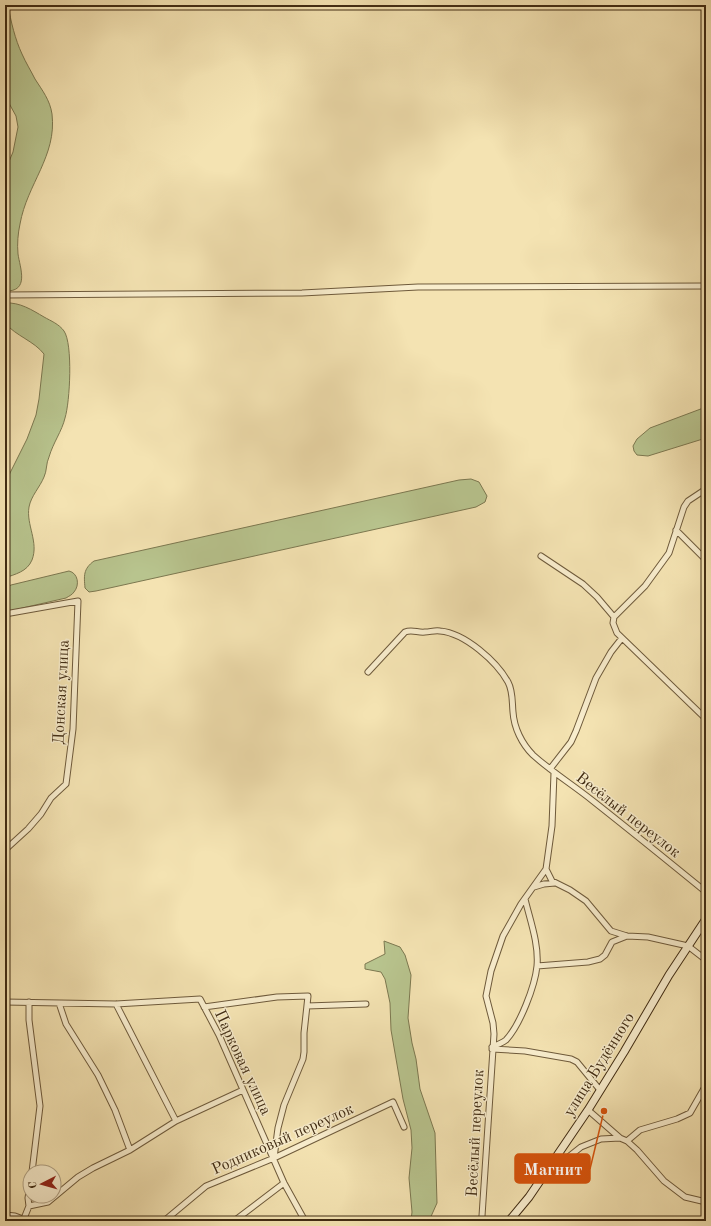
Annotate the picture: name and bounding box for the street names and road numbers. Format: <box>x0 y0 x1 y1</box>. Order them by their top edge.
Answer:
street label: Донская улица <box>51 639 73 745</box>
street label: Весёлый переулок <box>572 770 683 861</box>
street label: Парковая улица <box>211 1008 274 1118</box>
street label: улица Будённого <box>561 1010 638 1120</box>
street label: Весёлый переулок <box>465 1069 487 1197</box>
street label: Родниковый переулок <box>209 1101 356 1178</box>

